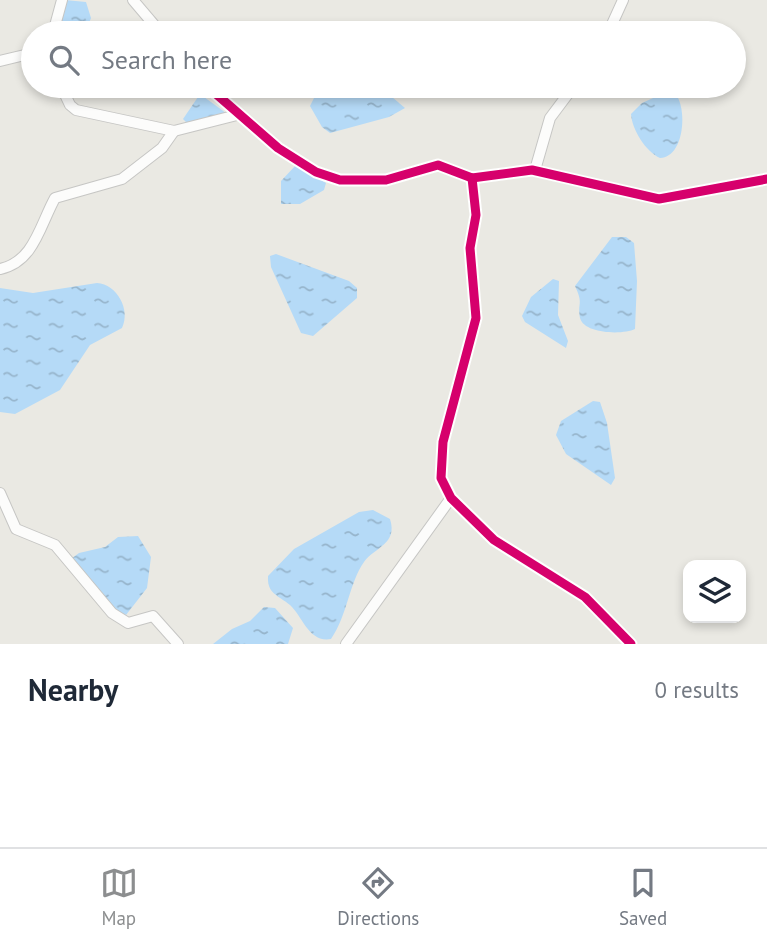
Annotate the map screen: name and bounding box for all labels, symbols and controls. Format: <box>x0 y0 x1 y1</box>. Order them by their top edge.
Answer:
search box <box>21 21 746 98</box>
icon: search <box>45 41 83 79</box>
text: Search here <box>101 43 232 76</box>
map controls <box>683 560 746 623</box>
button: layers <box>683 560 746 623</box>
text: Nearby <box>28 670 118 709</box>
text: 0 results <box>655 675 739 704</box>
tab: Map <box>100 864 138 930</box>
tab: Directions <box>337 864 419 930</box>
tab: Saved <box>619 864 667 930</box>

